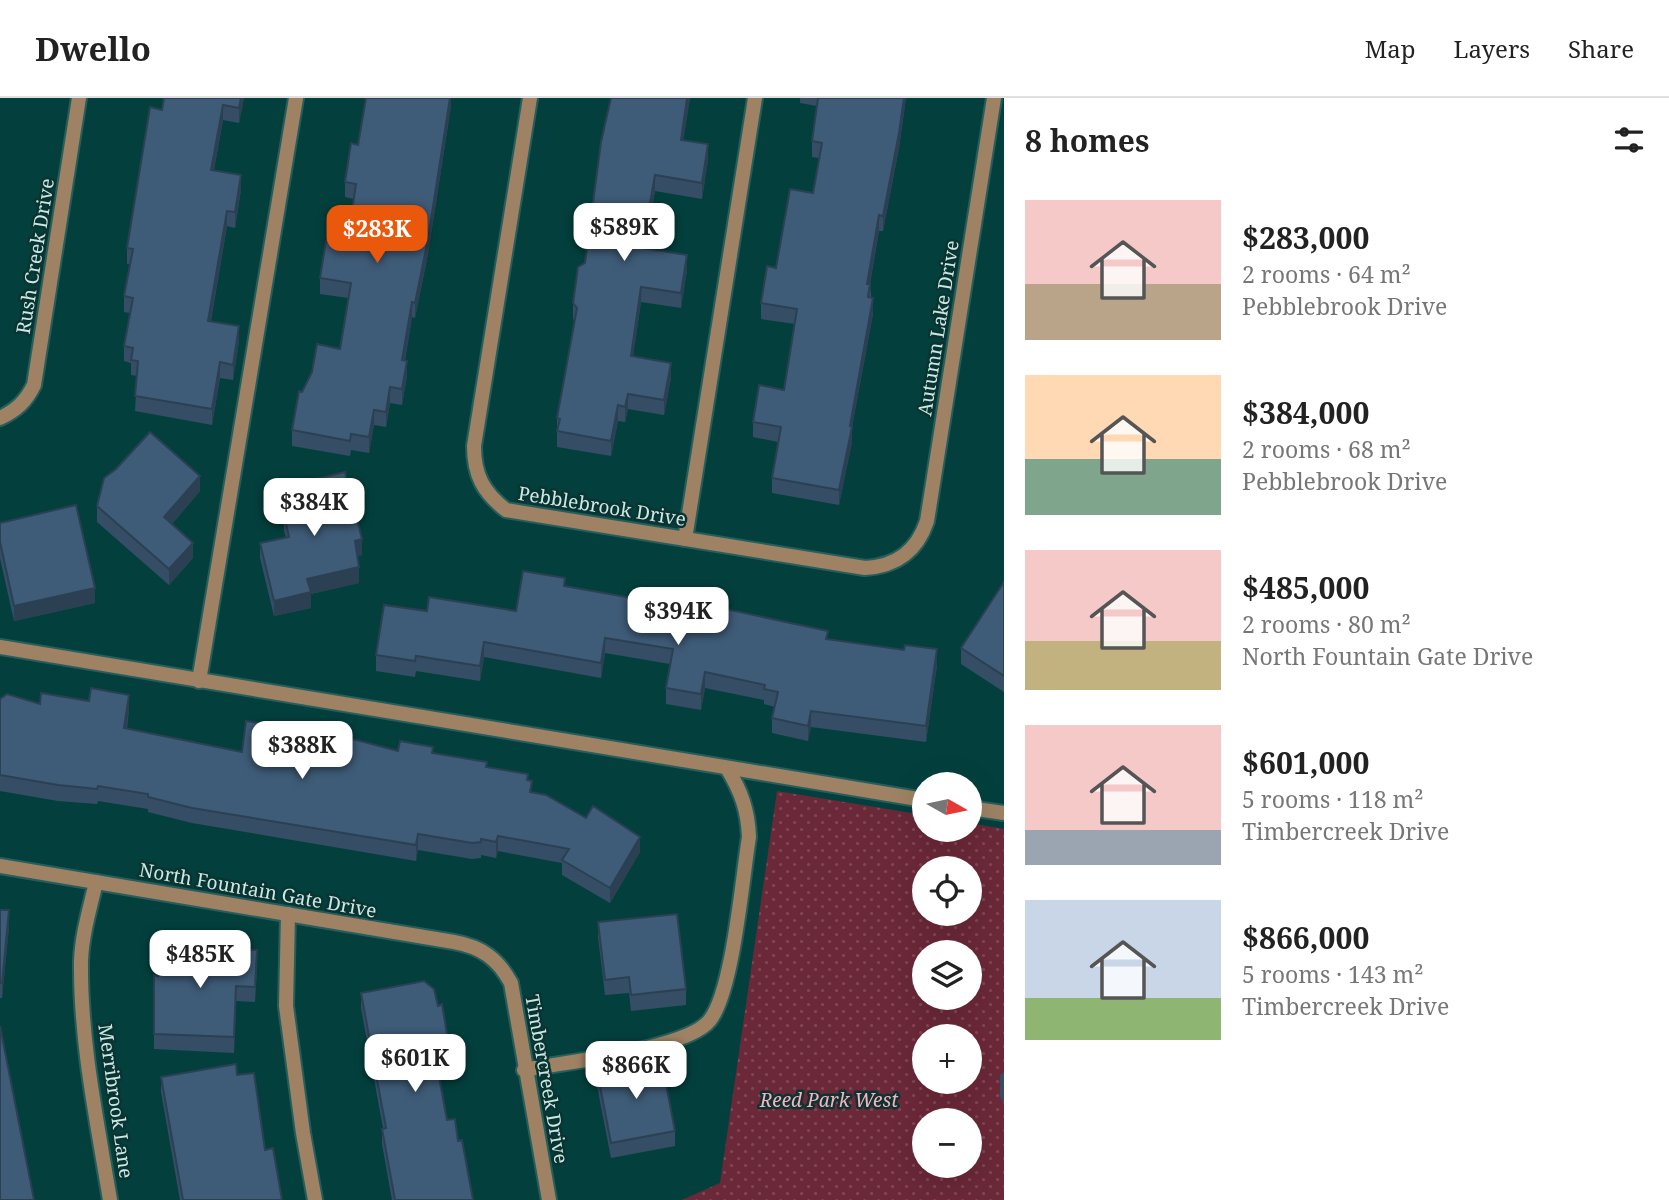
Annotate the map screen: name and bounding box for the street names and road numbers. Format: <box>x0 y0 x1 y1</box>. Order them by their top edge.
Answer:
street label: Rush Creek Drive <box>10 176 60 336</box>
street label: Autumn Lake Drive <box>911 238 965 418</box>
street label: Pebblebrook Drive <box>516 480 688 532</box>
street label: North Fountain Gate Drive <box>137 856 379 924</box>
street label: Timbercreek Drive <box>519 992 575 1166</box>
street label: Merribrook Lane <box>92 1022 140 1180</box>

